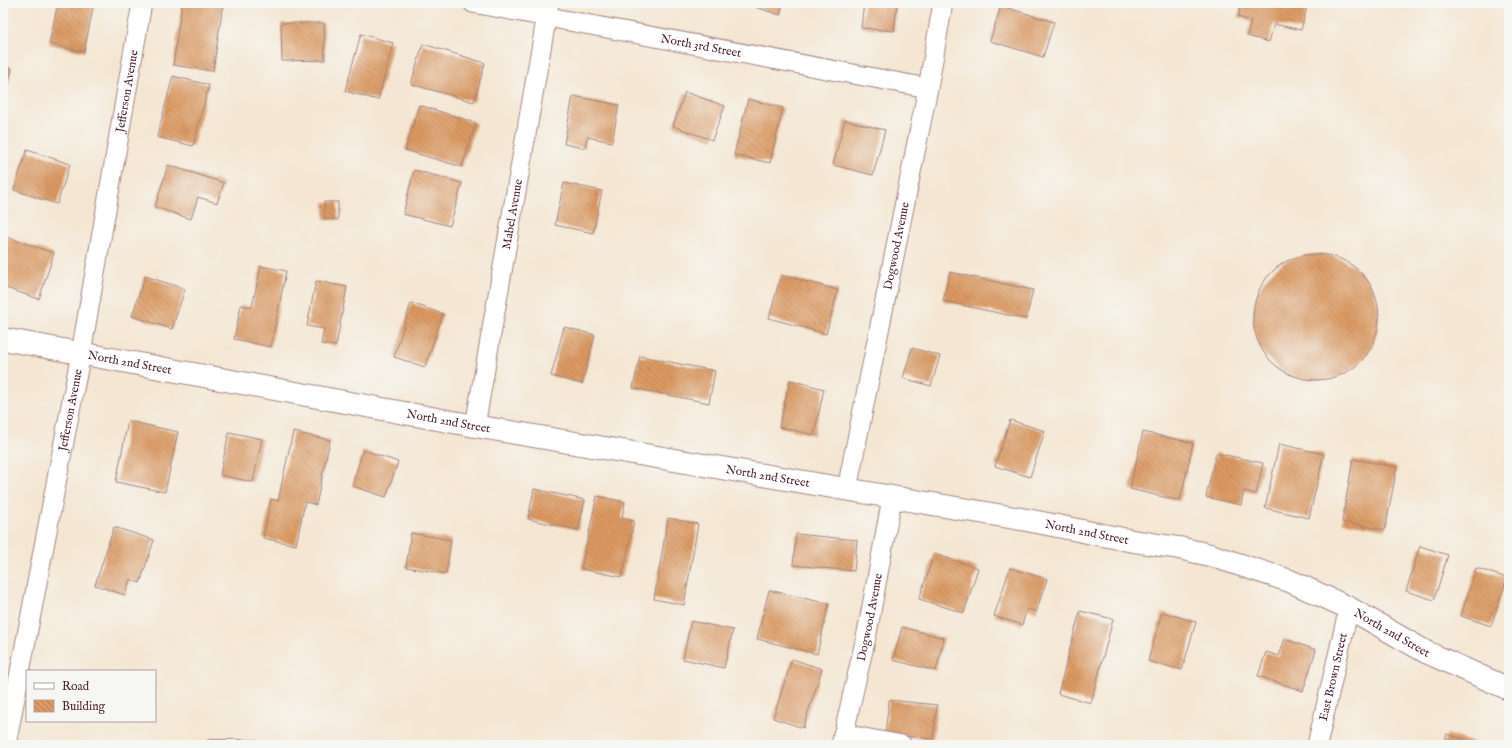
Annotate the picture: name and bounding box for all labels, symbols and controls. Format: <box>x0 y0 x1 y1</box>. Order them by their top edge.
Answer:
street label: North 3rd Street <box>659 31 743 60</box>
street label: Jefferson Avenue <box>112 48 141 136</box>
street label: Mabel Avenue <box>499 177 526 251</box>
street label: Dogwood Avenue <box>880 200 912 291</box>
street label: North 2nd Street <box>87 347 173 377</box>
street label: Jefferson Avenue <box>54 367 85 455</box>
street label: North 2nd Street <box>405 406 492 436</box>
street label: North 2nd Street <box>725 461 811 490</box>
street label: North 2nd Street <box>1044 516 1130 547</box>
street label: Dogwood Avenue <box>853 572 886 663</box>
street label: North 2nd Street <box>1352 605 1432 660</box>
street label: East Brown Street <box>1315 631 1350 722</box>
legend <box>26 670 156 722</box>
text: Road <box>62 679 90 694</box>
text: Building <box>62 699 106 714</box>

